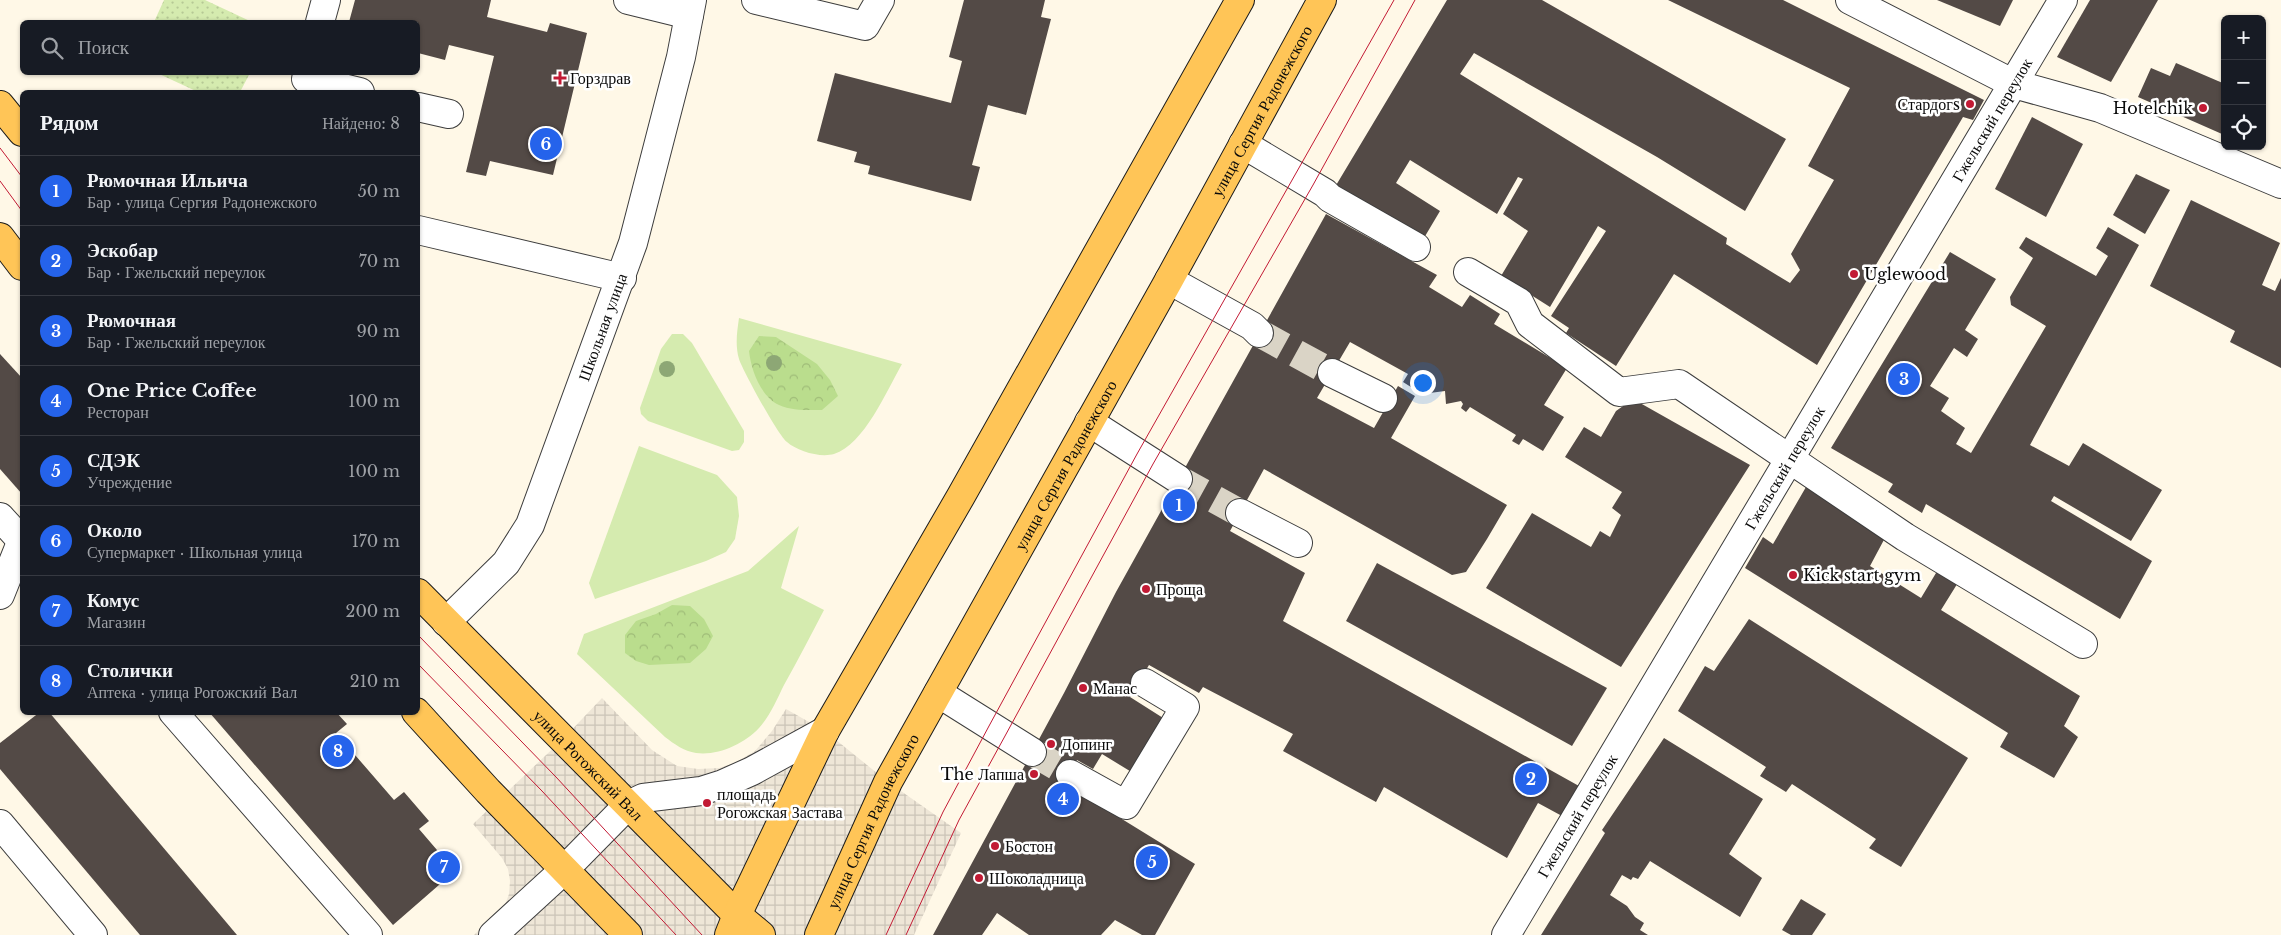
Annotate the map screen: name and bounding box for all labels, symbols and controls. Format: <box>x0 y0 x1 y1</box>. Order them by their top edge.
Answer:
map controls <box>2221 15 2266 150</box>
button: + <box>2221 15 2266 60</box>
search box <box>20 20 420 75</box>
street label: улица Сергия Радонежского <box>1207 22 1316 200</box>
icon: search <box>38 34 66 62</box>
text: Поиск <box>78 36 129 59</box>
street label: Гжельский переулок <box>1947 54 2036 185</box>
button: − <box>2221 60 2266 105</box>
place label: Горздрав <box>570 68 631 88</box>
marker: Горздрав <box>554 72 566 84</box>
place label: Стардогs <box>1897 94 1960 114</box>
marker: Стардогs <box>1964 98 1976 110</box>
place label: Hotelchik <box>2113 98 2193 118</box>
marker: Hotelchik <box>2197 102 2209 114</box>
button: locate <box>2221 105 2266 150</box>
text: Рядом <box>40 110 99 136</box>
text: Найдено: 8 <box>322 113 400 133</box>
pin: 6 <box>530 125 562 163</box>
text: Рюмочная Ильича <box>87 169 248 192</box>
text: 1 <box>53 181 59 201</box>
text: 50 m <box>358 181 400 201</box>
text: Бар · улица Сергия Радонежского <box>87 192 317 212</box>
text: Эскобар <box>87 239 158 262</box>
text: 2 <box>51 251 61 271</box>
text: 70 m <box>359 251 400 271</box>
text: Бар · Гжельский переулок <box>87 262 266 282</box>
place label: Uglewood <box>1864 264 1946 284</box>
marker: Uglewood <box>1848 268 1860 280</box>
street label: Школьная улица <box>574 270 631 384</box>
text: Рюмочная <box>87 309 176 332</box>
text: 3 <box>51 321 61 341</box>
text: 90 m <box>357 321 400 341</box>
text: Бар · Гжельский переулок <box>87 332 266 352</box>
pin: 3 <box>1888 360 1920 398</box>
your location <box>1410 370 1436 396</box>
street label: улица Сергия Радонежского <box>1010 376 1121 554</box>
text: One Price Coffee <box>87 379 257 402</box>
text: 4 <box>51 391 61 411</box>
text: 100 m <box>348 391 400 411</box>
text: Ресторан <box>87 402 149 422</box>
street label: Гжельский переулок <box>1740 402 1829 533</box>
text: СДЭК <box>87 449 140 472</box>
text: 5 <box>51 461 61 481</box>
text: 100 m <box>348 461 400 481</box>
text: Учреждение <box>87 472 172 492</box>
pin: 1 <box>1163 486 1195 524</box>
text: Около <box>87 519 142 542</box>
text: 6 <box>51 531 61 551</box>
text: 170 m <box>352 531 400 551</box>
text: Супермаркет · Школьная улица <box>87 542 302 562</box>
place label: Kick start gym <box>1803 565 1921 585</box>
marker: Kick start gym <box>1787 569 1799 581</box>
place label: Проща <box>1156 579 1203 599</box>
marker: Проща <box>1140 583 1152 595</box>
text: Комус <box>87 589 139 612</box>
text: 7 <box>52 601 60 621</box>
text: 200 m <box>346 601 400 621</box>
text: Магазин <box>87 612 145 632</box>
text: Столички <box>87 659 173 682</box>
text: 8 <box>51 671 61 691</box>
text: 210 m <box>350 671 400 691</box>
place label: Манас <box>1093 678 1137 698</box>
text: Аптека · улица Рогожский Вал <box>87 682 297 702</box>
marker: Манас <box>1077 682 1089 694</box>
street label: улица Рогожский Вал <box>529 705 647 824</box>
street label: улица Сергия Радонежского <box>822 730 923 912</box>
pin: 8 <box>322 732 354 770</box>
place label: Допинг <box>1061 734 1113 754</box>
marker: Допинг <box>1045 738 1057 750</box>
street label: Гжельский переулок <box>1533 750 1622 881</box>
pin: 2 <box>1515 760 1547 798</box>
place label: The Лапша <box>941 764 1024 784</box>
marker: The Лапша <box>1028 768 1040 780</box>
pin: 4 <box>1047 780 1079 818</box>
place label: площадь Рогожская Застава <box>717 784 843 822</box>
marker: площадь Рогожская Застава <box>701 797 713 809</box>
place label: Бостон <box>1005 836 1053 856</box>
marker: Бостон <box>989 840 1001 852</box>
pin: 5 <box>1136 843 1168 881</box>
pin: 7 <box>428 848 460 886</box>
place label: Шоколадница <box>989 868 1084 888</box>
marker: Шоколадница <box>973 872 985 884</box>

